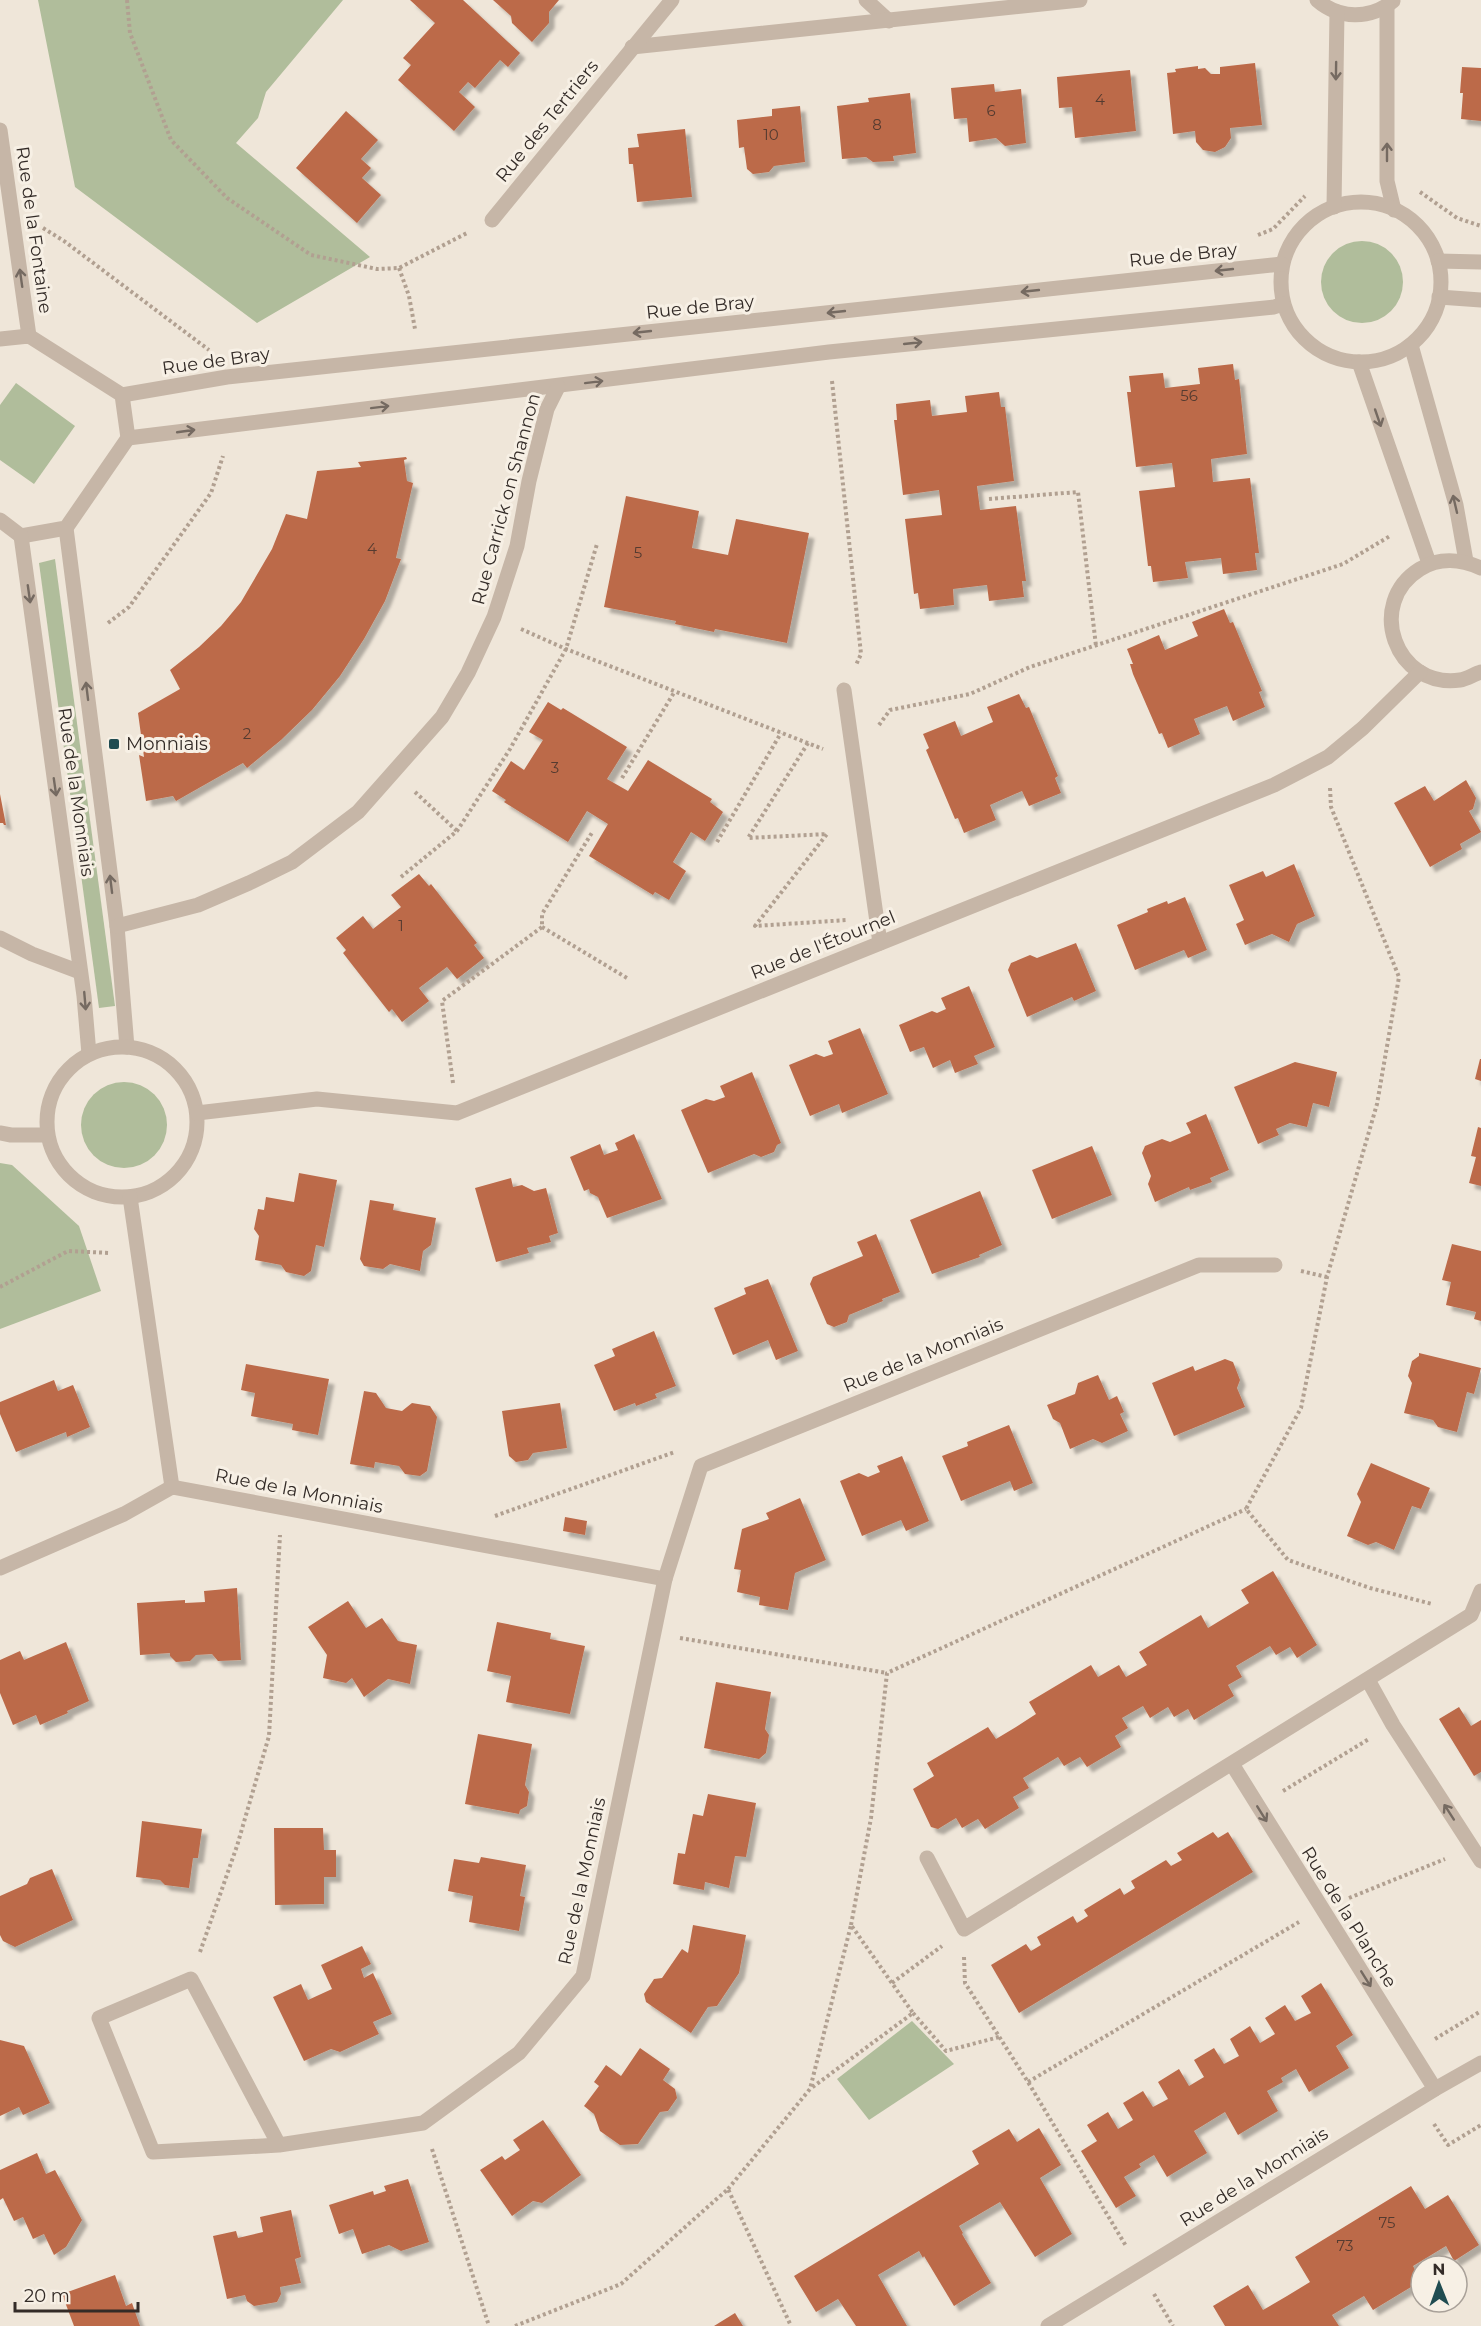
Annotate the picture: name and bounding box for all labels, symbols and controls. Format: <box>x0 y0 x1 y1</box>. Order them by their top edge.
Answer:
street label: Rue des Tertriers <box>491 55 603 187</box>
one-way arrow <box>1330 60 1342 80</box>
house number: 4 <box>1095 90 1105 109</box>
house number: 6 <box>986 101 996 120</box>
house number: 8 <box>872 115 882 134</box>
house number: 10 <box>763 125 779 144</box>
one-way arrow <box>1381 143 1393 163</box>
street label: Rue de la Fontaine <box>11 145 57 315</box>
street label: Rue de Bray <box>1128 238 1238 272</box>
one-way arrow <box>1215 265 1235 276</box>
one-way arrow <box>16 268 27 288</box>
one-way arrow <box>1021 286 1041 297</box>
street label: Rue de Bray <box>645 290 755 324</box>
one-way arrow <box>827 307 847 318</box>
one-way arrow <box>633 327 653 338</box>
one-way arrow <box>903 337 922 348</box>
street label: Rue de Bray <box>161 343 272 379</box>
one-way arrow <box>584 376 604 387</box>
house number: 56 <box>1180 386 1198 405</box>
street label: Rue Carrick on Shannon <box>467 391 545 607</box>
one-way arrow <box>369 402 389 413</box>
one-way arrow <box>1373 408 1384 427</box>
one-way arrow <box>176 425 196 436</box>
one-way arrow <box>1449 495 1461 514</box>
house number: 4 <box>367 539 377 558</box>
house number: 5 <box>634 543 642 562</box>
one-way arrow <box>24 584 35 603</box>
one-way arrow <box>81 681 92 701</box>
street label: Rue de la Monniais <box>53 706 99 878</box>
house number: 2 <box>243 724 251 743</box>
place label: Monniais <box>126 733 208 755</box>
marker: Monniais <box>107 737 121 751</box>
house number: 3 <box>551 758 559 777</box>
one-way arrow <box>50 777 61 797</box>
one-way arrow <box>106 875 117 894</box>
street label: Rue de l'Étournel <box>747 906 899 984</box>
house number: 1 <box>398 916 404 935</box>
one-way arrow <box>80 991 91 1011</box>
street label: Rue de la Monniais <box>840 1313 1006 1397</box>
street label: Rue de la Monniais <box>213 1464 385 1518</box>
street label: Rue de la Monniais <box>554 1795 611 1967</box>
one-way arrow <box>1443 1804 1455 1821</box>
one-way arrow <box>1257 1805 1269 1822</box>
street label: Rue de la Planche <box>1297 1842 1401 1992</box>
one-way arrow <box>1360 1970 1372 1987</box>
street label: Rue de la Monniais <box>1176 2122 1332 2232</box>
house number: 75 <box>1378 2213 1396 2232</box>
house number: 73 <box>1336 2236 1354 2255</box>
north arrow <box>1409 2254 1469 2314</box>
text: N <box>1432 2260 1445 2279</box>
scale bar <box>15 2275 138 2313</box>
text: 20 m <box>24 2285 70 2307</box>

